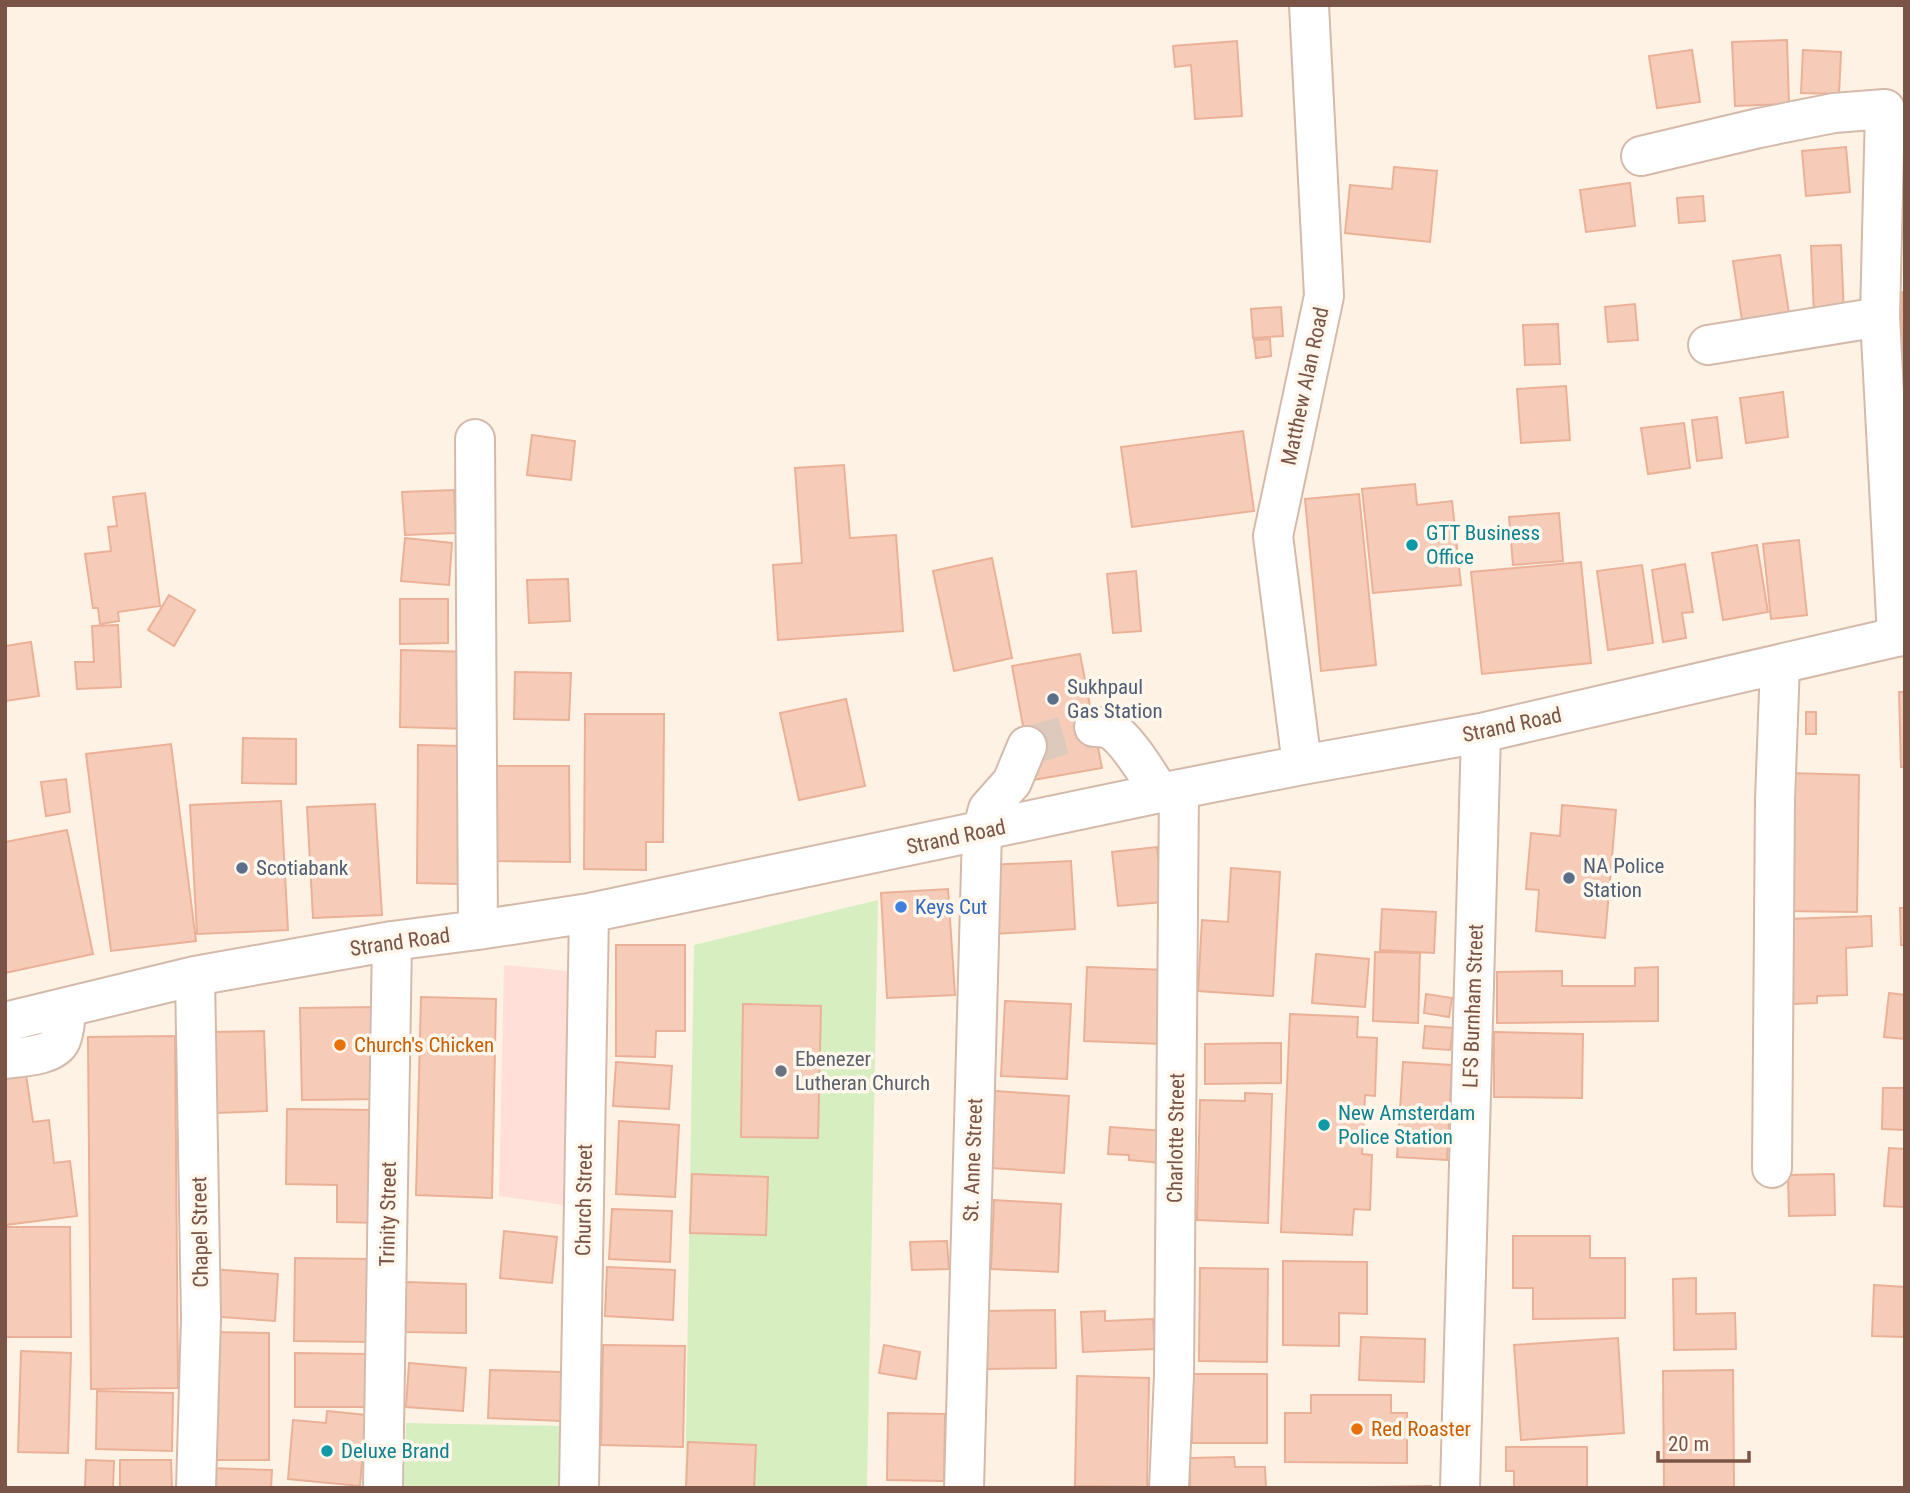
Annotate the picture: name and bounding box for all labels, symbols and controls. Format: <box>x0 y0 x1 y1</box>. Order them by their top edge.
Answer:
street label: Matthew Alan Road <box>1277 305 1333 467</box>
place label: GTT Business Office <box>1426 521 1540 569</box>
marker: GTT Business Office <box>1404 537 1420 553</box>
place label: Sukhpaul Gas Station <box>1067 675 1163 723</box>
marker: Sukhpaul Gas Station <box>1045 691 1061 707</box>
street label: Strand Road <box>1460 703 1564 747</box>
street label: Strand Road <box>904 815 1008 859</box>
place label: NA Police Station <box>1583 854 1665 902</box>
place label: Scotiabank <box>256 856 349 880</box>
marker: Scotiabank <box>234 860 250 876</box>
marker: NA Police Station <box>1561 870 1577 886</box>
place label: Keys Cut <box>915 895 987 919</box>
marker: Keys Cut <box>893 899 909 915</box>
street label: Strand Road <box>348 923 452 961</box>
street label: LFS Burnham Street <box>1458 924 1488 1088</box>
place label: Church's Chicken <box>354 1033 494 1057</box>
marker: Church's Chicken <box>332 1037 348 1053</box>
place label: Ebenezer Lutheran Church <box>795 1047 930 1095</box>
marker: Ebenezer Lutheran Church <box>773 1063 789 1079</box>
street label: Charlotte Street <box>1163 1073 1189 1203</box>
street label: St. Anne Street <box>959 1098 987 1222</box>
place label: New Amsterdam Police Station <box>1338 1101 1475 1149</box>
marker: New Amsterdam Police Station <box>1316 1117 1332 1133</box>
street label: Church Street <box>571 1144 597 1256</box>
street label: Trinity Street <box>375 1161 401 1267</box>
street label: Chapel Street <box>187 1176 213 1288</box>
place label: Red Roaster <box>1371 1417 1471 1441</box>
scale bar <box>1658 1420 1749 1464</box>
marker: Red Roaster <box>1349 1421 1365 1437</box>
text: 20 m <box>1668 1432 1709 1456</box>
place label: Deluxe Brand <box>341 1439 450 1463</box>
marker: Deluxe Brand <box>319 1443 335 1459</box>

